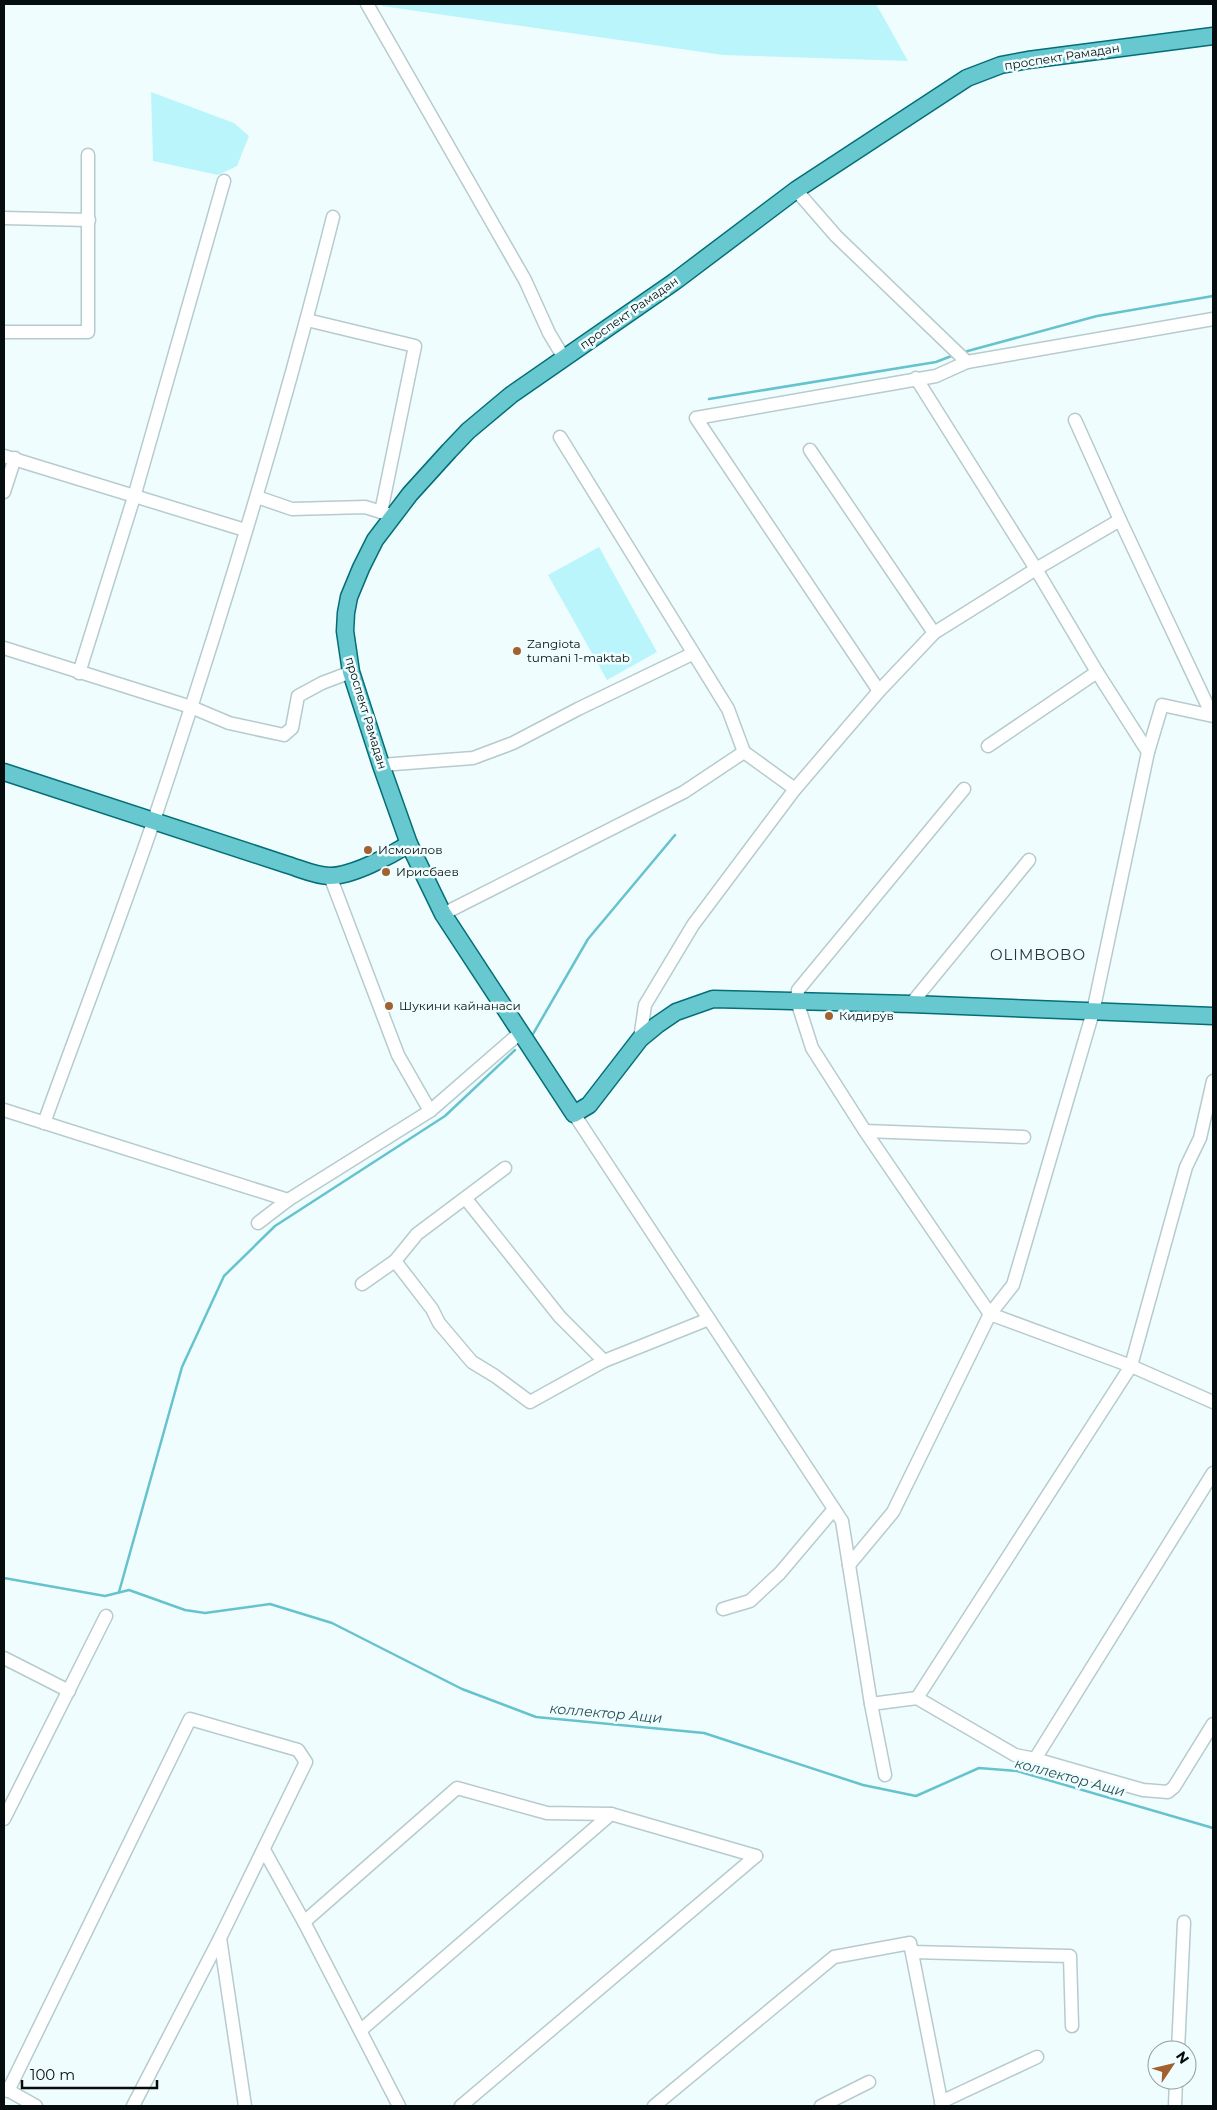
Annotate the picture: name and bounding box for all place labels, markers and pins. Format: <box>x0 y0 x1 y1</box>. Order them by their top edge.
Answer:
place label: Zangiota tumani 1-maktab <box>527 636 630 665</box>
marker: Zangiota tumani 1-maktab <box>511 645 523 657</box>
place label: Исмоилов <box>378 842 443 857</box>
marker: Исмоилов <box>362 844 374 856</box>
place label: Ирисбаев <box>396 864 459 879</box>
marker: Ирисбаев <box>380 866 392 878</box>
place label: Шукини кайнанаси <box>399 998 521 1013</box>
marker: Шукини кайнанаси <box>383 1000 395 1012</box>
place label: Кидирув <box>839 1008 894 1023</box>
marker: Кидирув <box>823 1010 835 1022</box>

